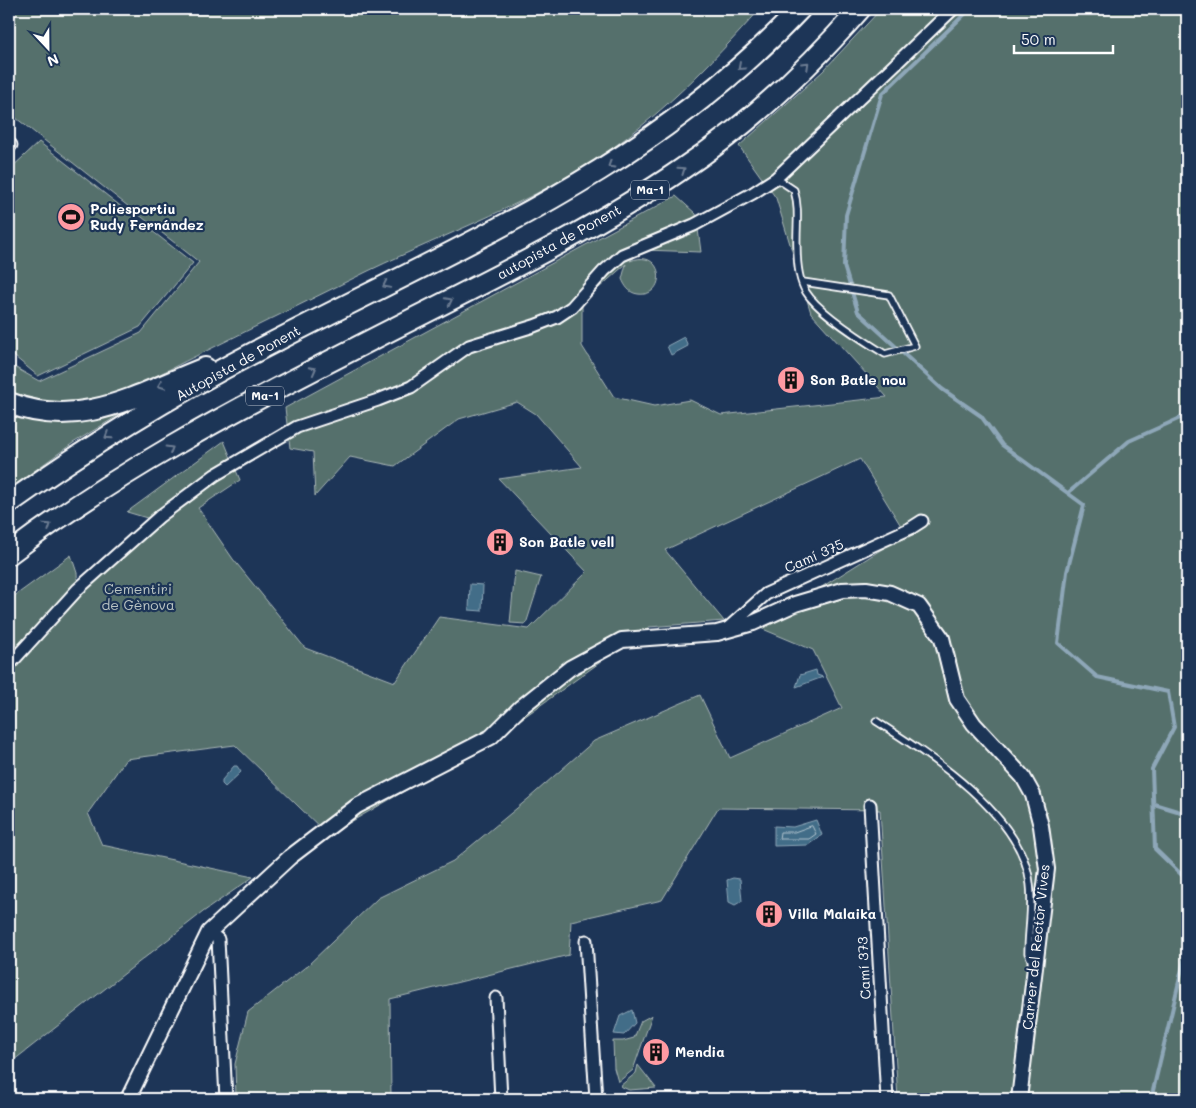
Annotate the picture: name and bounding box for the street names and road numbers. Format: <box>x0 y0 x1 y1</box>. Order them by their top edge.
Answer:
road number: Ma-1 <box>631 180 669 200</box>
street label: autopista de Ponent <box>493 200 624 284</box>
street label: Autopista de Ponent <box>172 320 304 405</box>
road number: Ma-1 <box>246 386 284 406</box>
street label: Camí 375 <box>781 534 846 577</box>
street label: Carrer del Rector Vives <box>1017 863 1054 1031</box>
street label: Camí 373 <box>852 936 875 1000</box>

